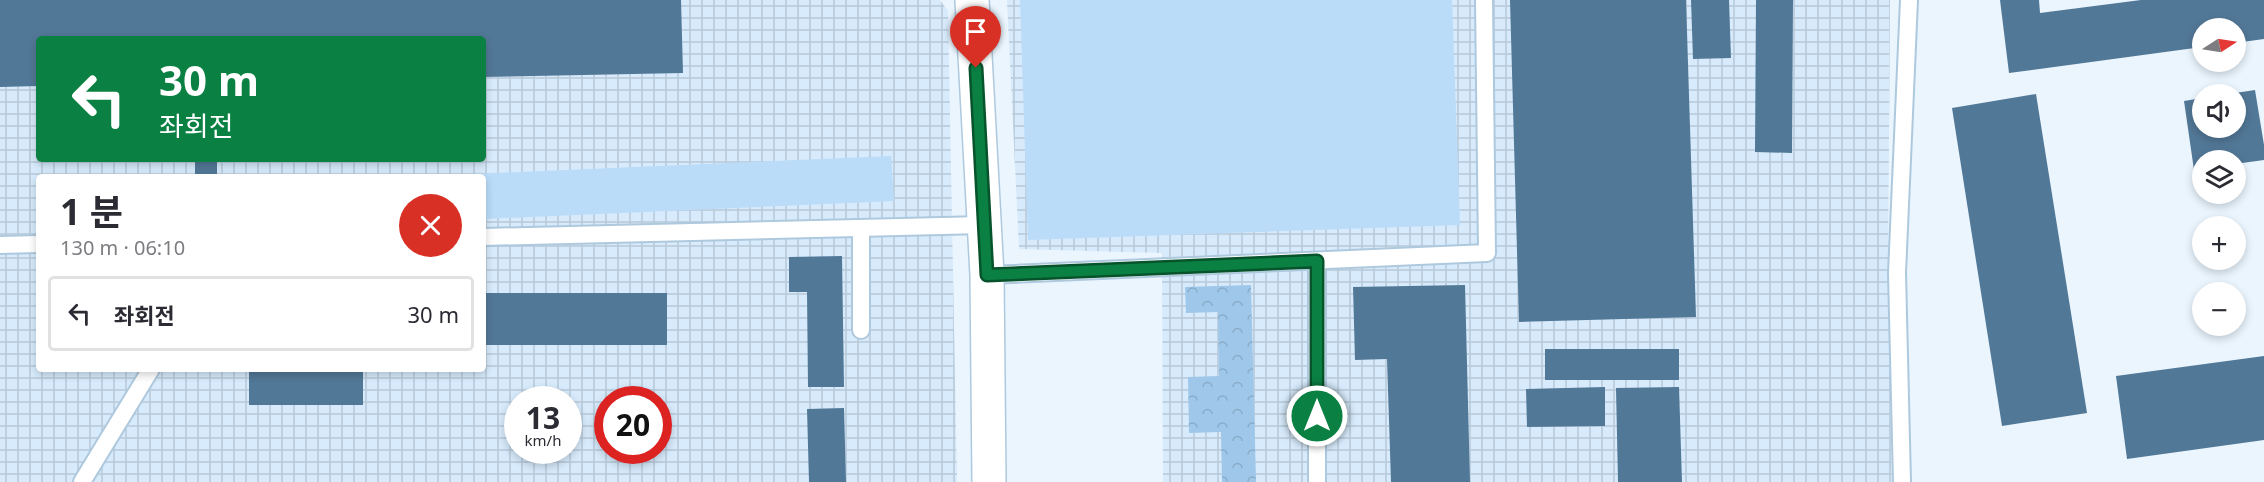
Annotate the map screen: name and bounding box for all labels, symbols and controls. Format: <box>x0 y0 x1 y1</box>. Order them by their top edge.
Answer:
pin <box>950 6 1001 68</box>
icon: arrive <box>959 15 992 48</box>
north arrow <box>2192 18 2246 72</box>
map controls <box>2192 18 2246 336</box>
text: 30 m <box>159 51 259 108</box>
icon: left <box>60 60 138 138</box>
button: sound <box>2192 84 2246 138</box>
text: 좌회전 <box>159 107 234 144</box>
button: layers <box>2192 150 2246 204</box>
text: 1 분 <box>60 187 123 236</box>
button: close <box>399 194 462 257</box>
button: + <box>2192 216 2246 270</box>
text: 130 m · 06:10 <box>60 234 185 261</box>
button: − <box>2192 282 2246 336</box>
icon: left <box>63 297 96 330</box>
text: 30 m <box>408 299 459 329</box>
text: 좌회전 <box>114 300 175 330</box>
position arrow <box>1285 384 1349 448</box>
speed limit sign: 20 <box>594 386 672 464</box>
text: 13 <box>526 397 560 438</box>
text: km/h <box>525 430 561 450</box>

